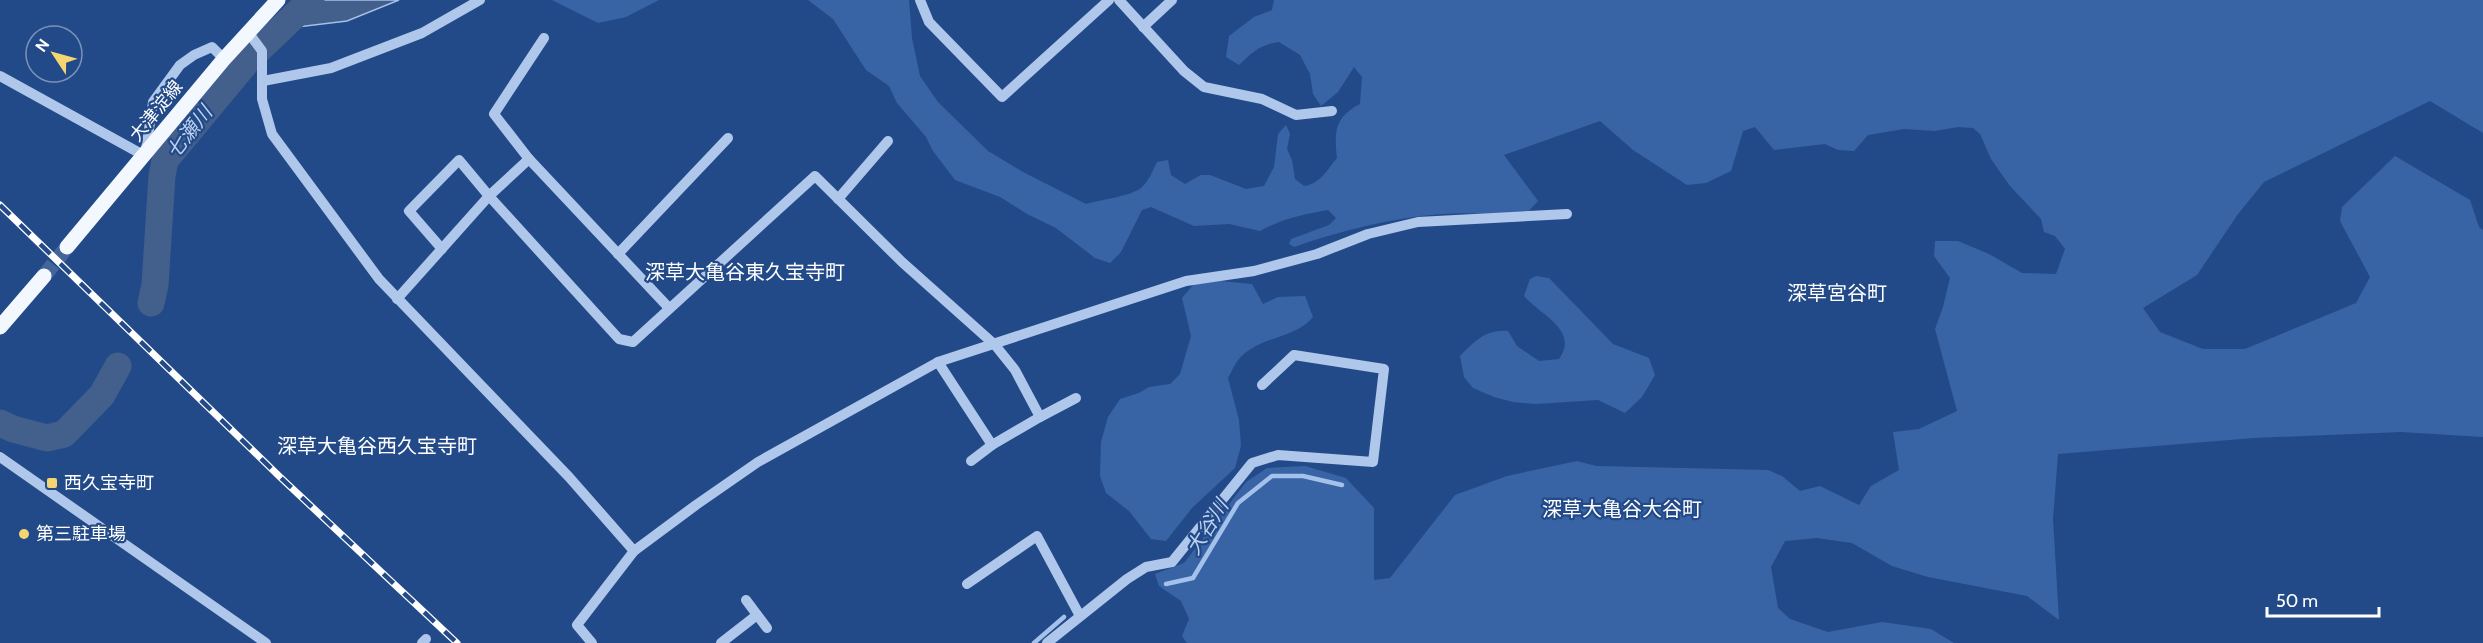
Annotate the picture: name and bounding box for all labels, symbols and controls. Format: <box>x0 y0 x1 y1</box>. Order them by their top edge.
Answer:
north arrow <box>24 24 84 84</box>
text: N <box>31 35 53 56</box>
street label: 大津淀線 <box>125 76 187 146</box>
water label: 七瀬川 <box>161 99 218 163</box>
district label: 深草大亀谷東久宝寺町 <box>645 260 845 284</box>
district label: 深草宮谷町 <box>1787 281 1887 305</box>
district label: 深草大亀谷西久宝寺町 <box>277 434 477 458</box>
place label: 西久宝寺町 <box>64 472 154 494</box>
marker: 西久宝寺町 <box>45 476 59 490</box>
water label: 大谷川 <box>1181 494 1234 559</box>
district label: 深草大亀谷大谷町 <box>1542 497 1702 521</box>
place label: 第三駐車場 <box>36 523 126 545</box>
marker: 第三駐車場 <box>17 527 31 541</box>
scale bar <box>2267 580 2380 618</box>
text: 50 m <box>2276 590 2318 612</box>

